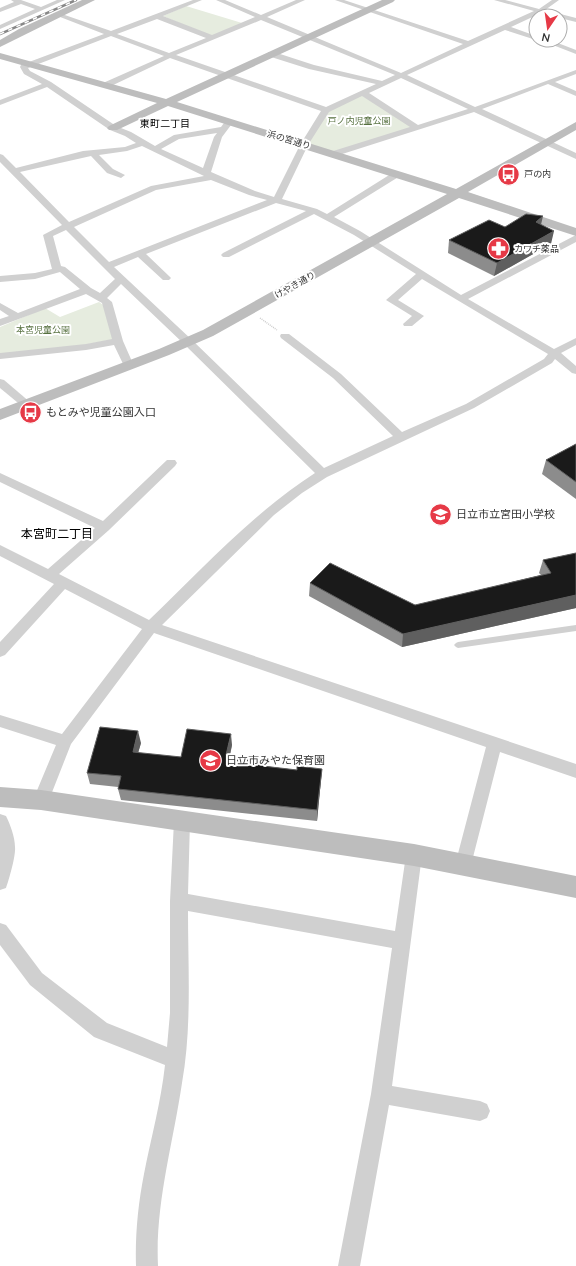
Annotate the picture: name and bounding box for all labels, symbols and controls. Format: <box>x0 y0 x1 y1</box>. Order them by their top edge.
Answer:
north arrow <box>528 8 568 48</box>
text: N <box>540 29 552 45</box>
park label: 戸ノ内児童公園 <box>327 115 391 127</box>
district label: 東町二丁目 <box>140 117 190 131</box>
street label: 浜の宮通り <box>266 128 312 152</box>
bus stop icon: 戸の内 <box>495 161 521 187</box>
place label: 戸の内 <box>524 168 551 180</box>
pharmacy icon: カワチ薬品 <box>485 236 511 262</box>
place label: カワチ薬品 <box>514 243 559 255</box>
street label: けやき通り <box>272 269 318 301</box>
park label: 本宮児童公園 <box>16 324 70 336</box>
bus stop icon: もとみや児童公園入口 <box>18 399 44 425</box>
place label: もとみや児童公園入口 <box>46 405 156 420</box>
school or university icon: 日立市立宮田小学校 <box>428 501 454 527</box>
place label: 日立市立宮田小学校 <box>456 507 555 522</box>
district label: 本宮町二丁目 <box>21 526 93 542</box>
school or university icon: 日立市みやた保育園 <box>198 747 224 773</box>
place label: 日立市みやた保育園 <box>226 753 325 768</box>

